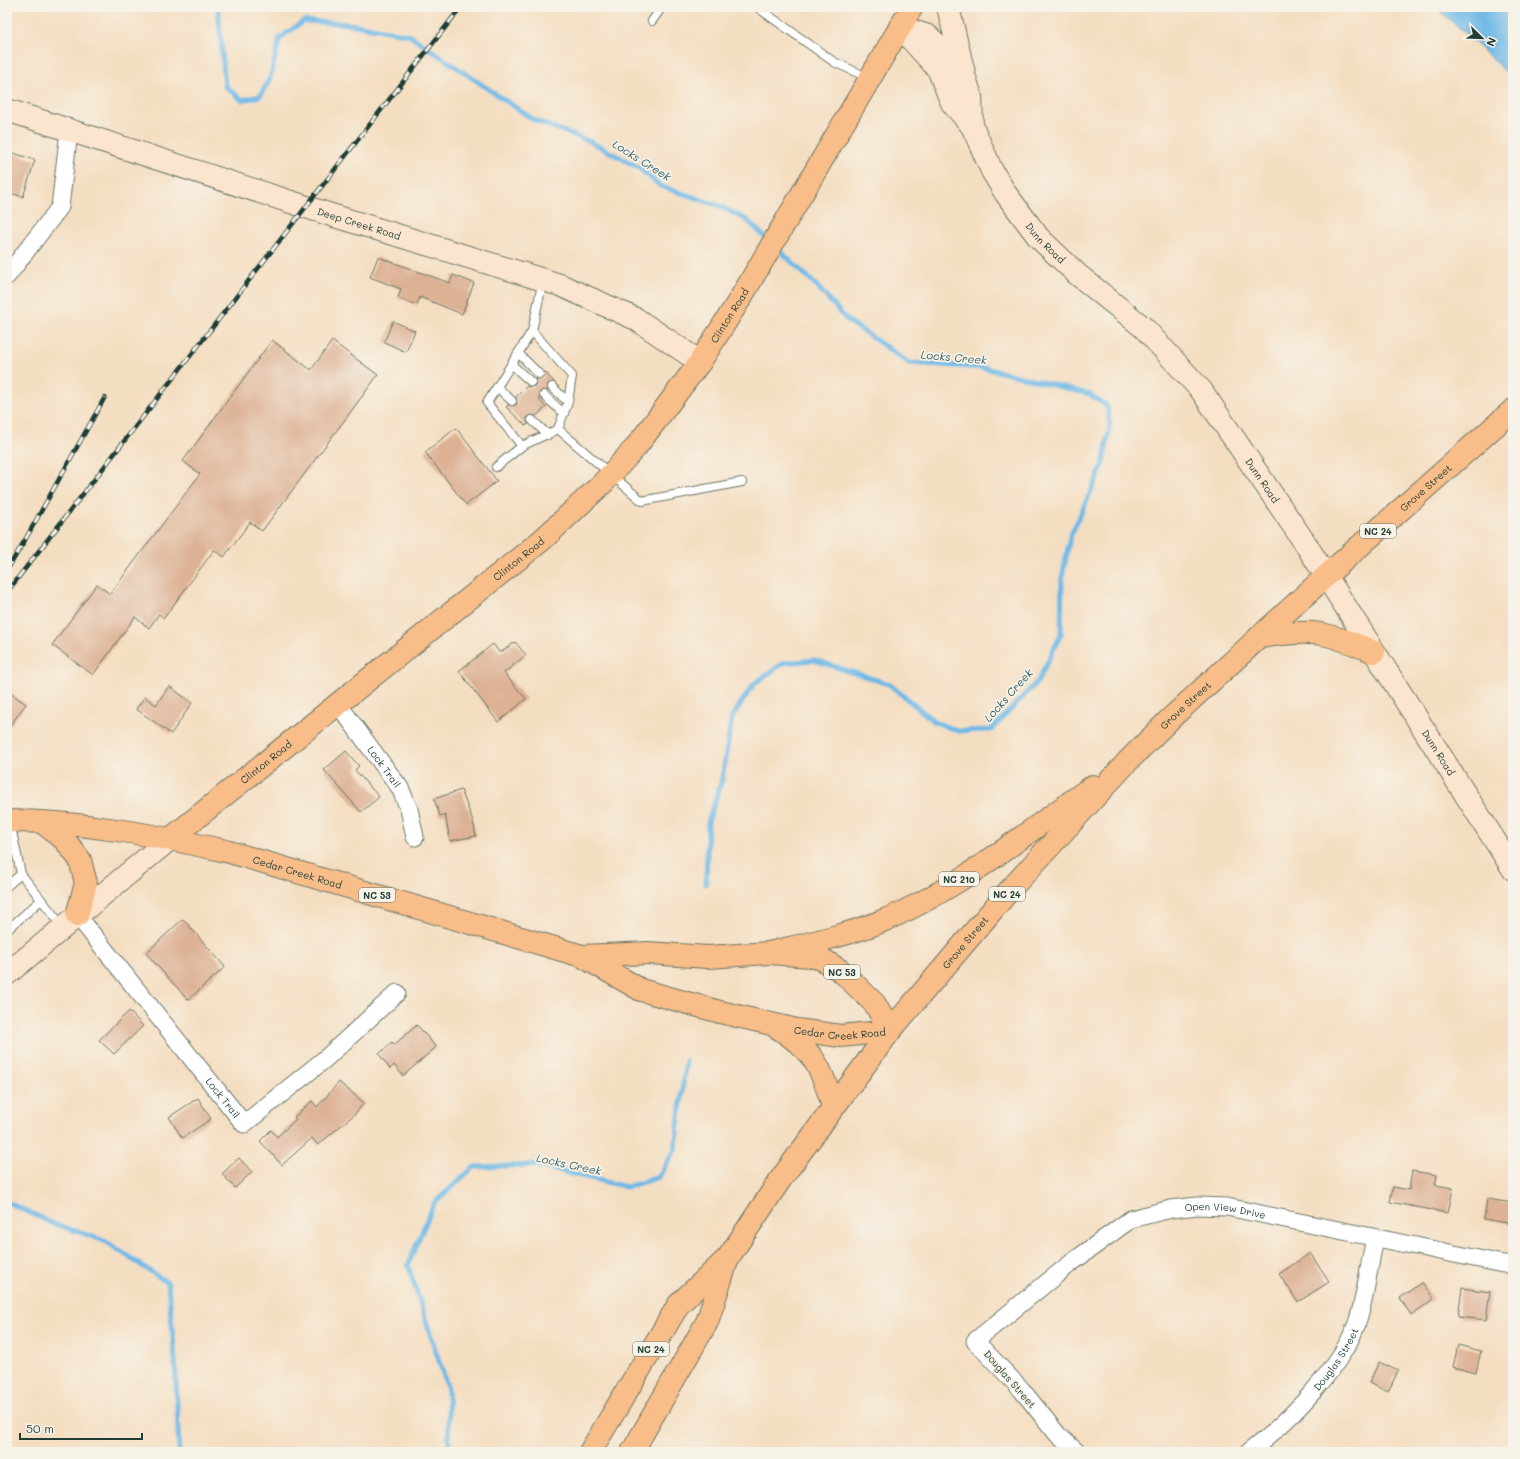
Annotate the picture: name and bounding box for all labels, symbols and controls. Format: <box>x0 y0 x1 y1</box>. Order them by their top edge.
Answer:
north arrow <box>1462 18 1502 58</box>
text: N <box>1483 35 1500 49</box>
water label: Locks Creek <box>610 136 674 184</box>
street label: Deep Creek Road <box>316 204 403 243</box>
street label: Dunn Road <box>1023 220 1068 266</box>
street label: Clinton Road <box>707 286 752 346</box>
water label: Locks Creek <box>920 347 988 367</box>
street label: Dunn Road <box>1242 455 1283 506</box>
street label: Grove Street <box>1397 461 1455 514</box>
road number: NC 24 <box>1360 524 1396 538</box>
street label: Clinton Road <box>490 534 547 584</box>
water label: Locks Creek <box>980 665 1036 725</box>
street label: Grove Street <box>1157 678 1214 732</box>
street label: Dunn Road <box>1419 727 1458 778</box>
street label: Clinton Road <box>237 737 295 787</box>
street label: Lock Trail <box>364 743 404 790</box>
street label: Cedar Creek Road <box>251 852 344 892</box>
road number: NC 210 <box>939 872 979 886</box>
road number: NC 24 <box>989 887 1025 901</box>
road number: NC 53 <box>359 888 395 902</box>
street label: Grove Street <box>939 913 991 972</box>
road number: NC 53 <box>824 965 860 979</box>
street label: Cedar Creek Road <box>793 1023 886 1043</box>
street label: Lock Trail <box>203 1075 244 1121</box>
water label: Locks Creek <box>535 1150 603 1178</box>
street label: Open View Drive <box>1184 1199 1267 1222</box>
street label: Douglas Street <box>1310 1325 1361 1394</box>
road number: NC 24 <box>633 1342 669 1356</box>
street label: Douglas Street <box>981 1347 1039 1411</box>
scale bar <box>20 1415 142 1441</box>
text: 50 m <box>26 1420 54 1436</box>

